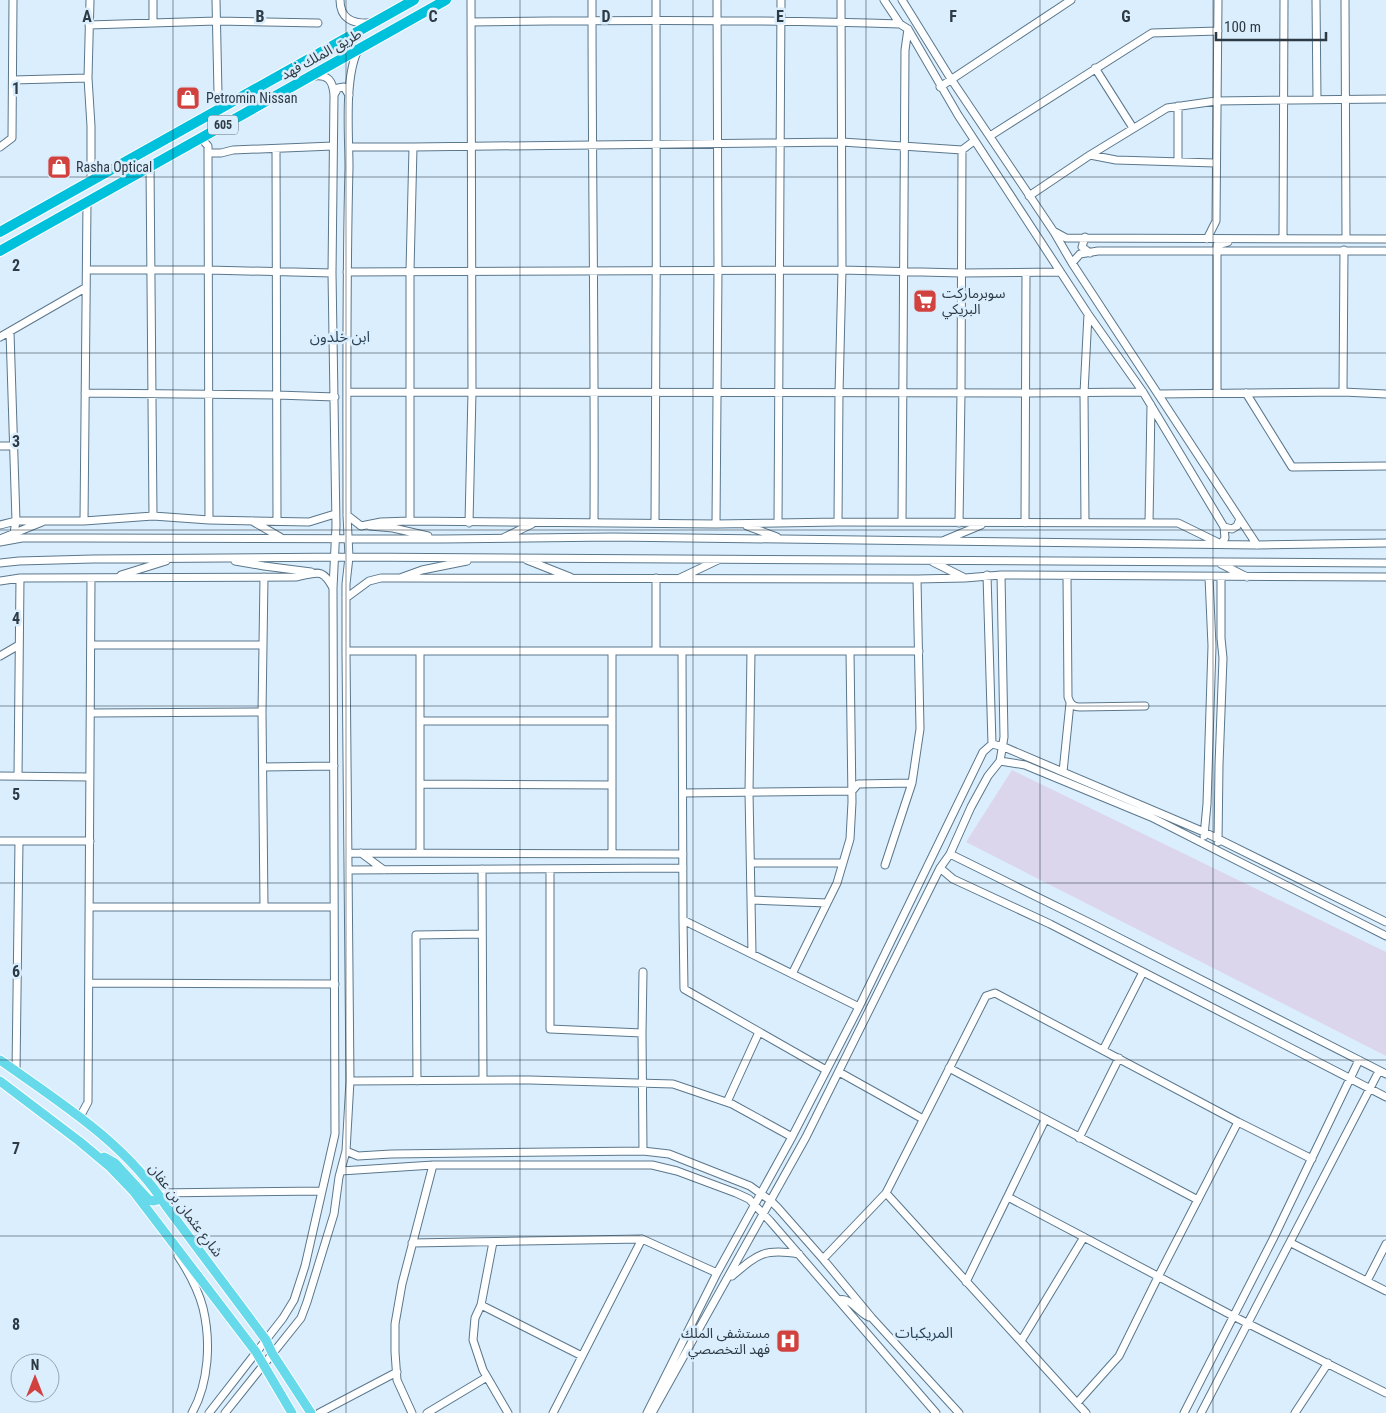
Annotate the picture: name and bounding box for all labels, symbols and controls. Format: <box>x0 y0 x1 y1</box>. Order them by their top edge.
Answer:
text: A <box>82 7 92 26</box>
text: B <box>256 7 265 26</box>
text: C <box>428 7 438 26</box>
text: D <box>601 7 611 26</box>
text: E <box>776 7 784 26</box>
text: F <box>949 7 957 26</box>
text: G <box>1121 7 1131 26</box>
scale bar <box>1216 10 1326 42</box>
text: 100 m <box>1224 18 1261 36</box>
street label: طريق الملك فهد <box>278 25 365 84</box>
text: 1 <box>12 79 20 98</box>
shop icon: Petromin Nissan <box>175 85 201 111</box>
place label: Petromin Nissan <box>206 90 297 106</box>
road number: 605 <box>208 116 238 134</box>
shop icon: Rasha Optical <box>46 154 72 180</box>
place label: Rasha Optical <box>76 159 152 175</box>
text: 2 <box>12 256 20 275</box>
place label: سوبرماركت البريكي <box>942 285 1005 320</box>
supermarket icon: سوبرماركت البريكي <box>912 288 938 314</box>
district label: ابن خلدون <box>310 328 370 346</box>
text: 3 <box>12 432 20 451</box>
text: 4 <box>12 609 20 628</box>
text: 5 <box>12 785 20 804</box>
text: 6 <box>12 962 20 981</box>
text: 7 <box>12 1139 20 1158</box>
street label: شارع عثمان بن عفان <box>143 1160 226 1262</box>
text: 8 <box>12 1315 20 1334</box>
district label: المريكبات <box>895 1324 953 1342</box>
place label: مستشفى الملك فهد التخصصي <box>681 1325 770 1360</box>
hospital icon: مستشفى الملك فهد التخصصي <box>775 1328 801 1354</box>
north arrow <box>10 1353 60 1403</box>
text: N <box>31 1357 39 1373</box>

